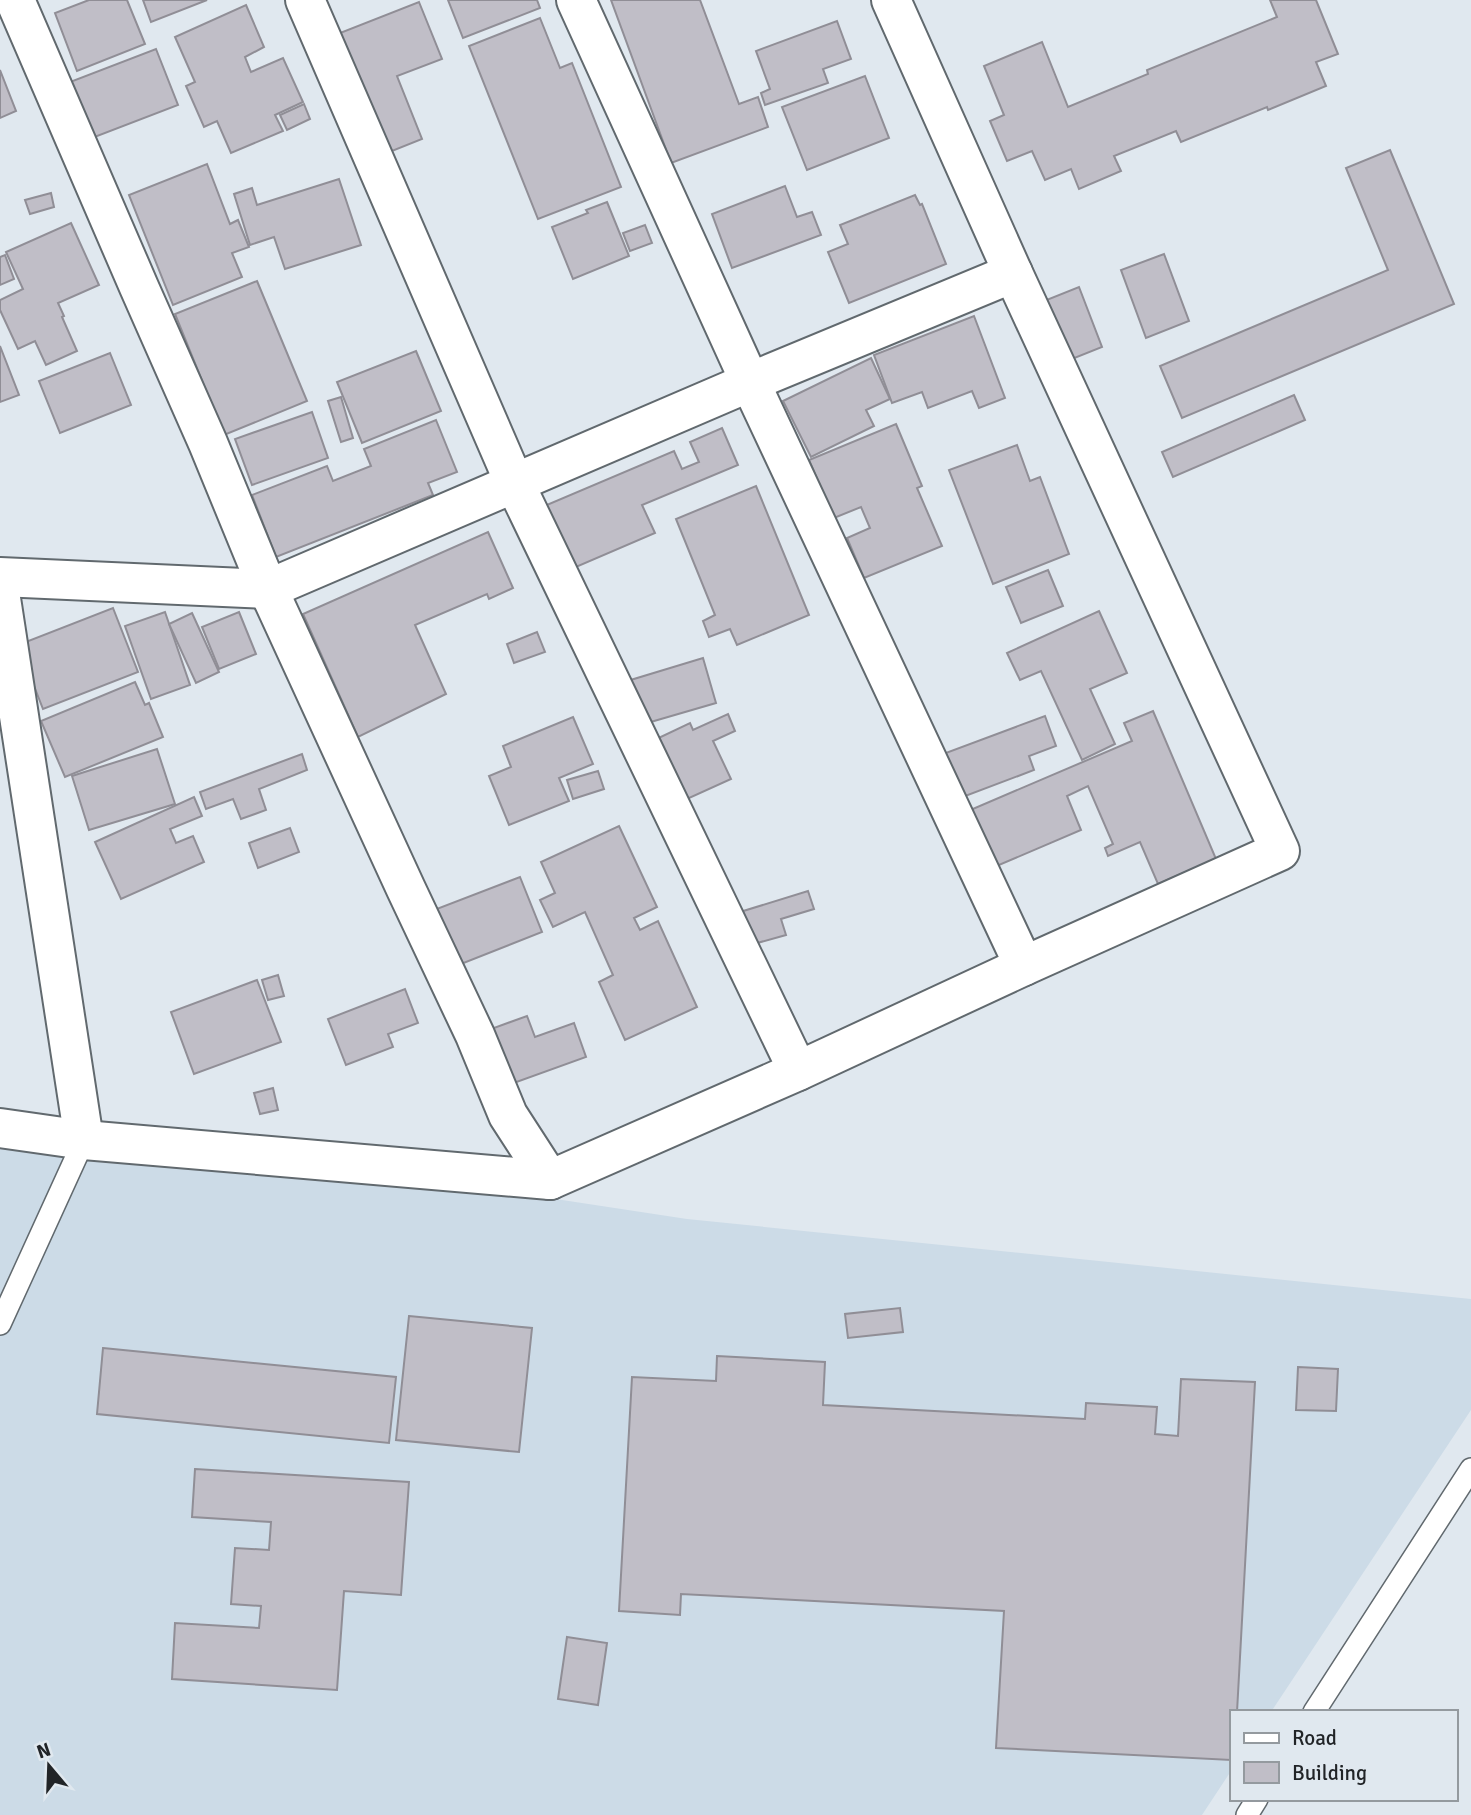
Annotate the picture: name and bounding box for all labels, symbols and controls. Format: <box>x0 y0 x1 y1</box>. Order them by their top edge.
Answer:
legend <box>1230 1710 1457 1801</box>
text: Road <box>1292 1725 1337 1751</box>
north arrow <box>14 1731 84 1801</box>
text: N <box>34 1737 54 1764</box>
text: Building <box>1292 1760 1367 1786</box>

